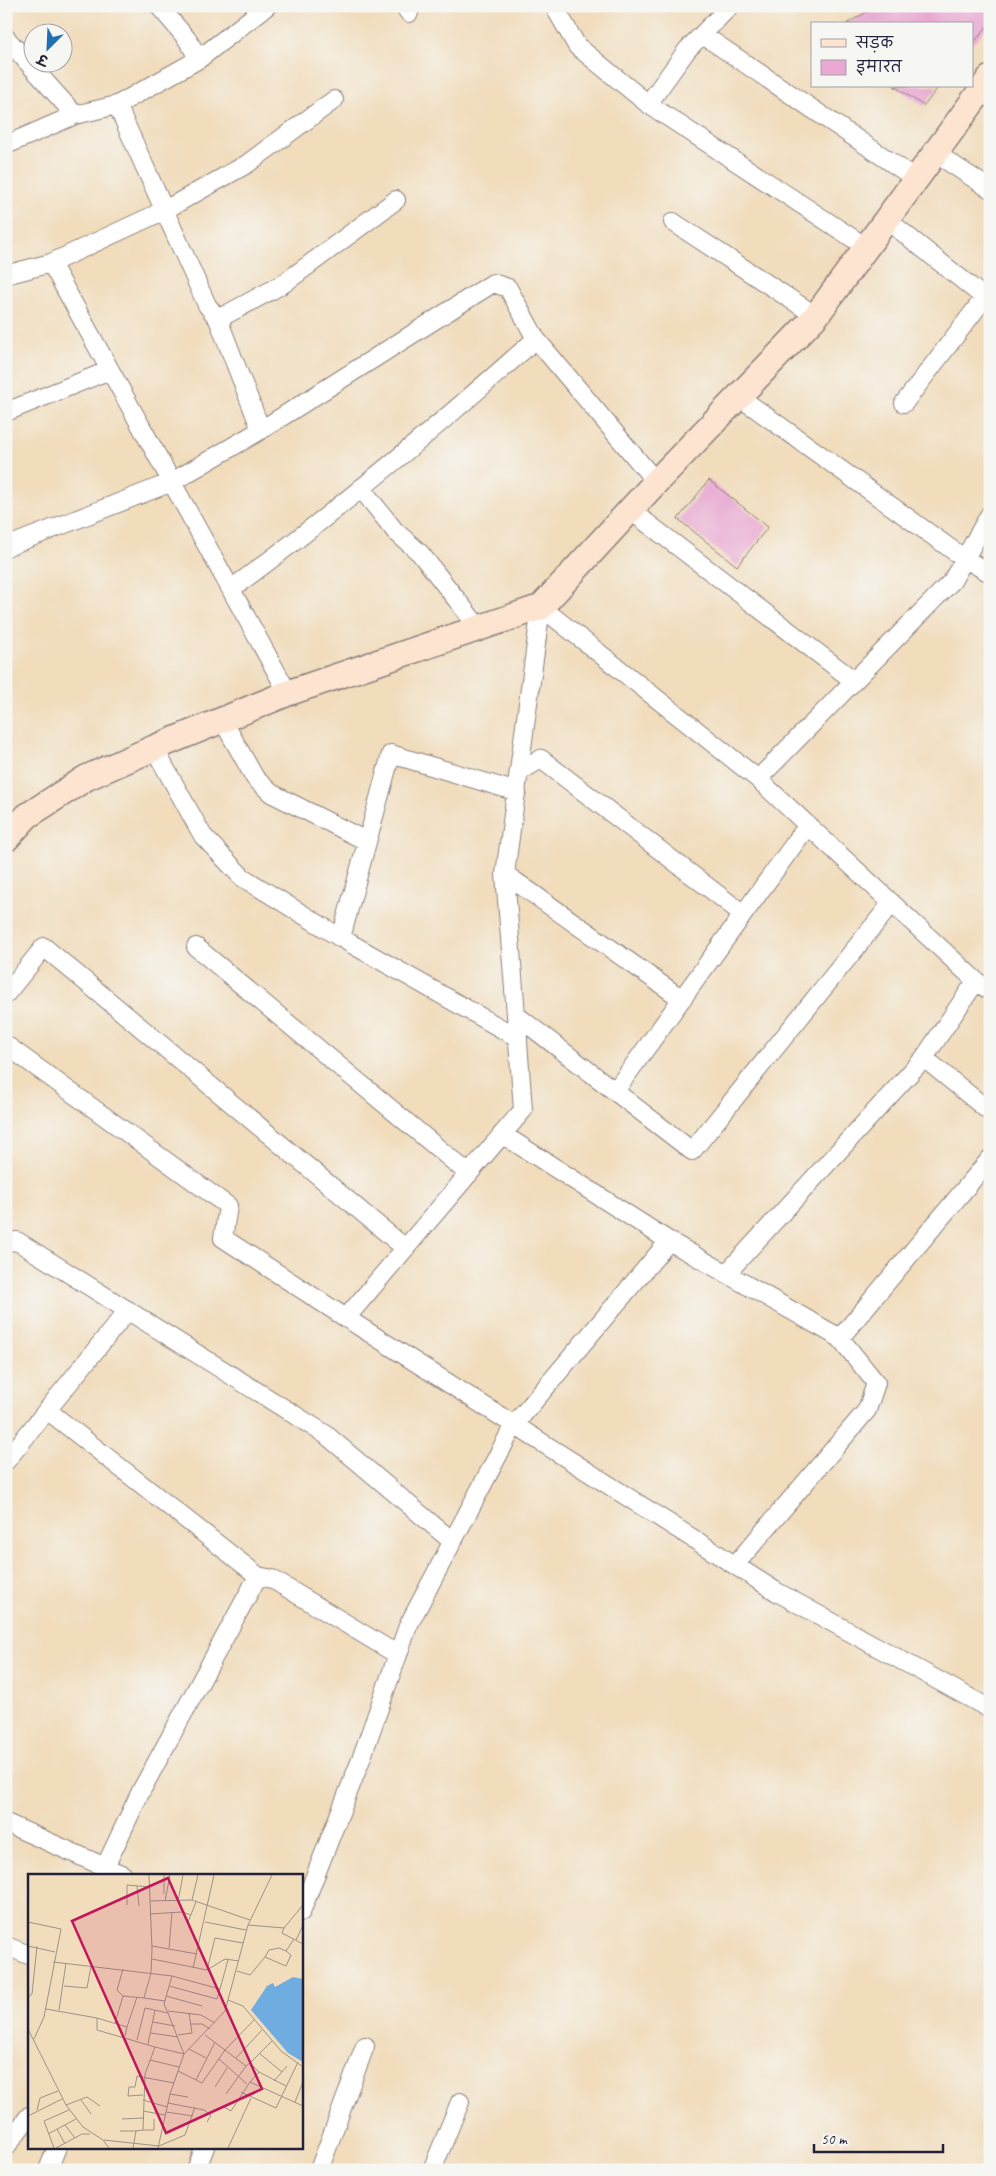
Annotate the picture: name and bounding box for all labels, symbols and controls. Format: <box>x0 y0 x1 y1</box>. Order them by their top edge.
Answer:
north arrow <box>22 22 72 72</box>
legend <box>811 22 974 88</box>
text: सड़क <box>855 34 894 53</box>
text: उ <box>34 49 52 70</box>
text: इमारत <box>856 58 903 77</box>
inset map <box>28 1874 302 2148</box>
scale bar <box>814 2121 942 2153</box>
text: 50 m <box>821 2130 848 2149</box>

